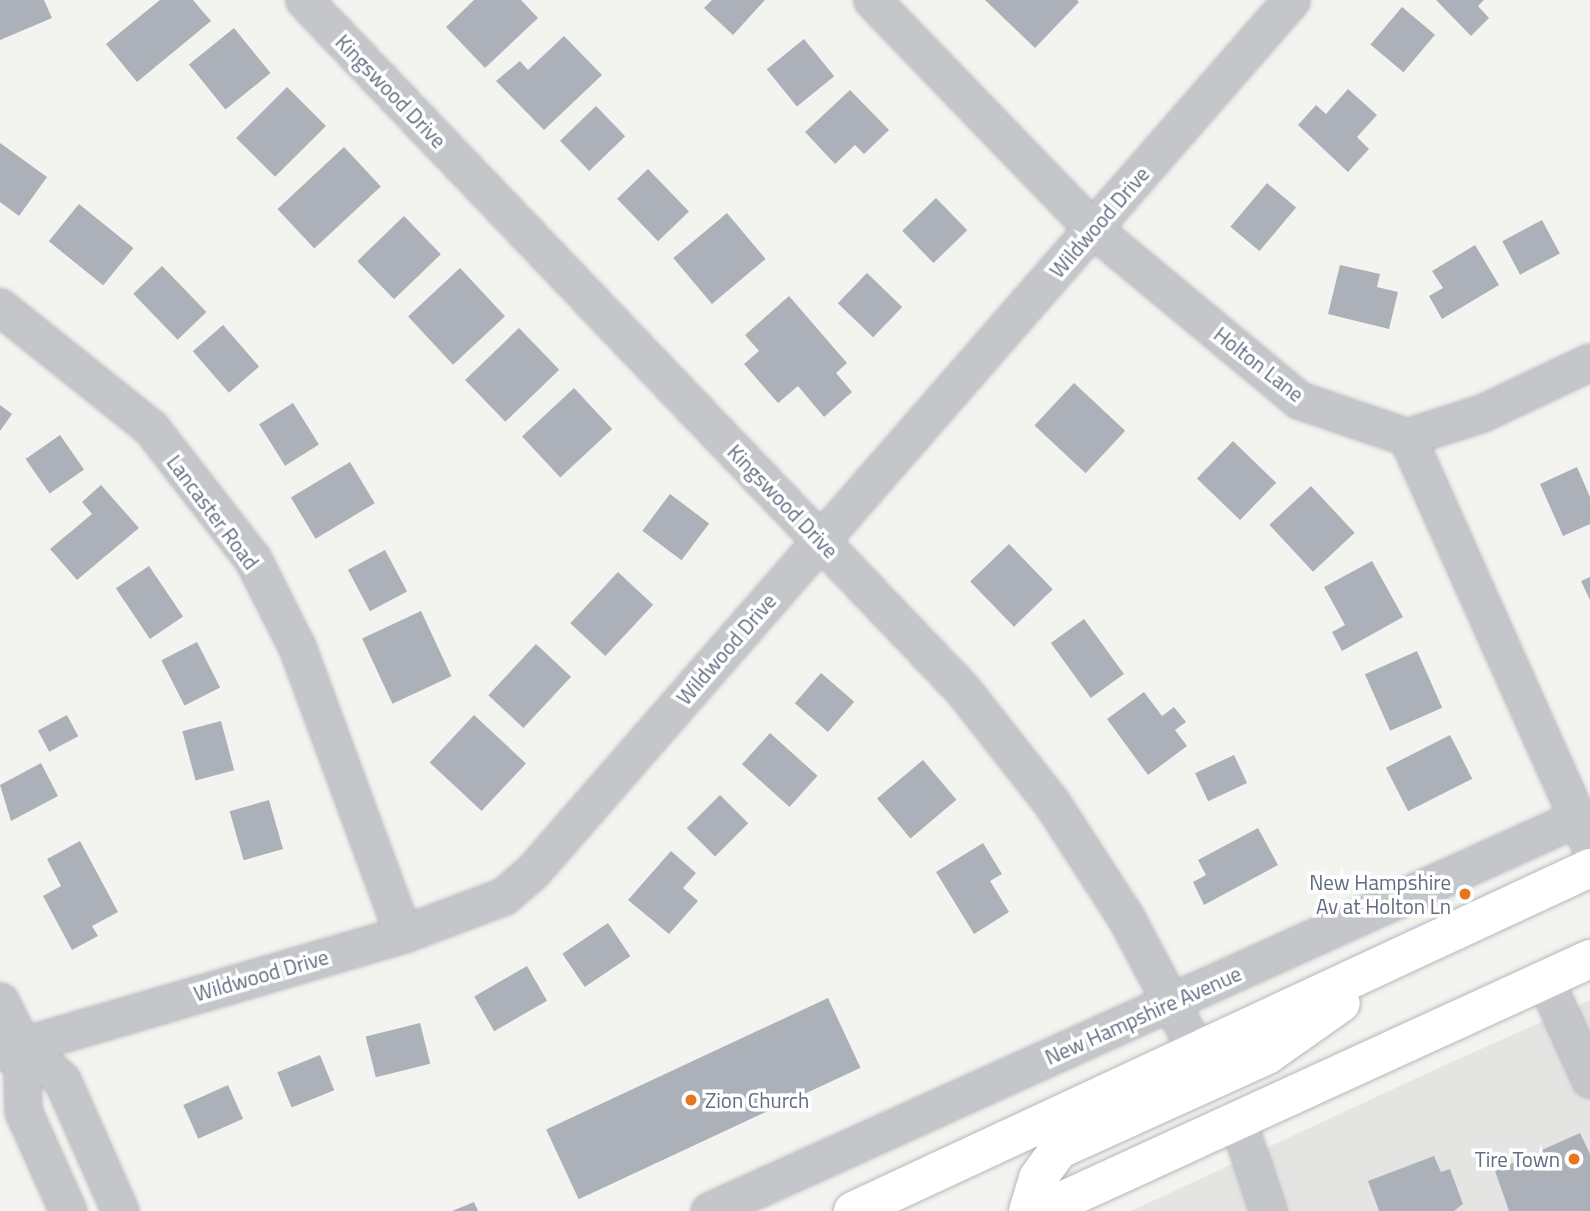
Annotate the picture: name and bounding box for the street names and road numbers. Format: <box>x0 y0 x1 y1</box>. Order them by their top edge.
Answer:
street label: Kingswood Drive <box>331 29 451 153</box>
street label: Wildwood Drive <box>1044 161 1154 283</box>
street label: Holton Lane <box>1209 321 1309 407</box>
street label: Kingswood Drive <box>723 439 843 563</box>
street label: Lancaster Road <box>162 450 264 574</box>
street label: Wildwood Drive <box>671 588 781 710</box>
street label: Wildwood Drive <box>191 944 331 1006</box>
street label: New Hampshire Avenue <box>1041 960 1245 1070</box>

